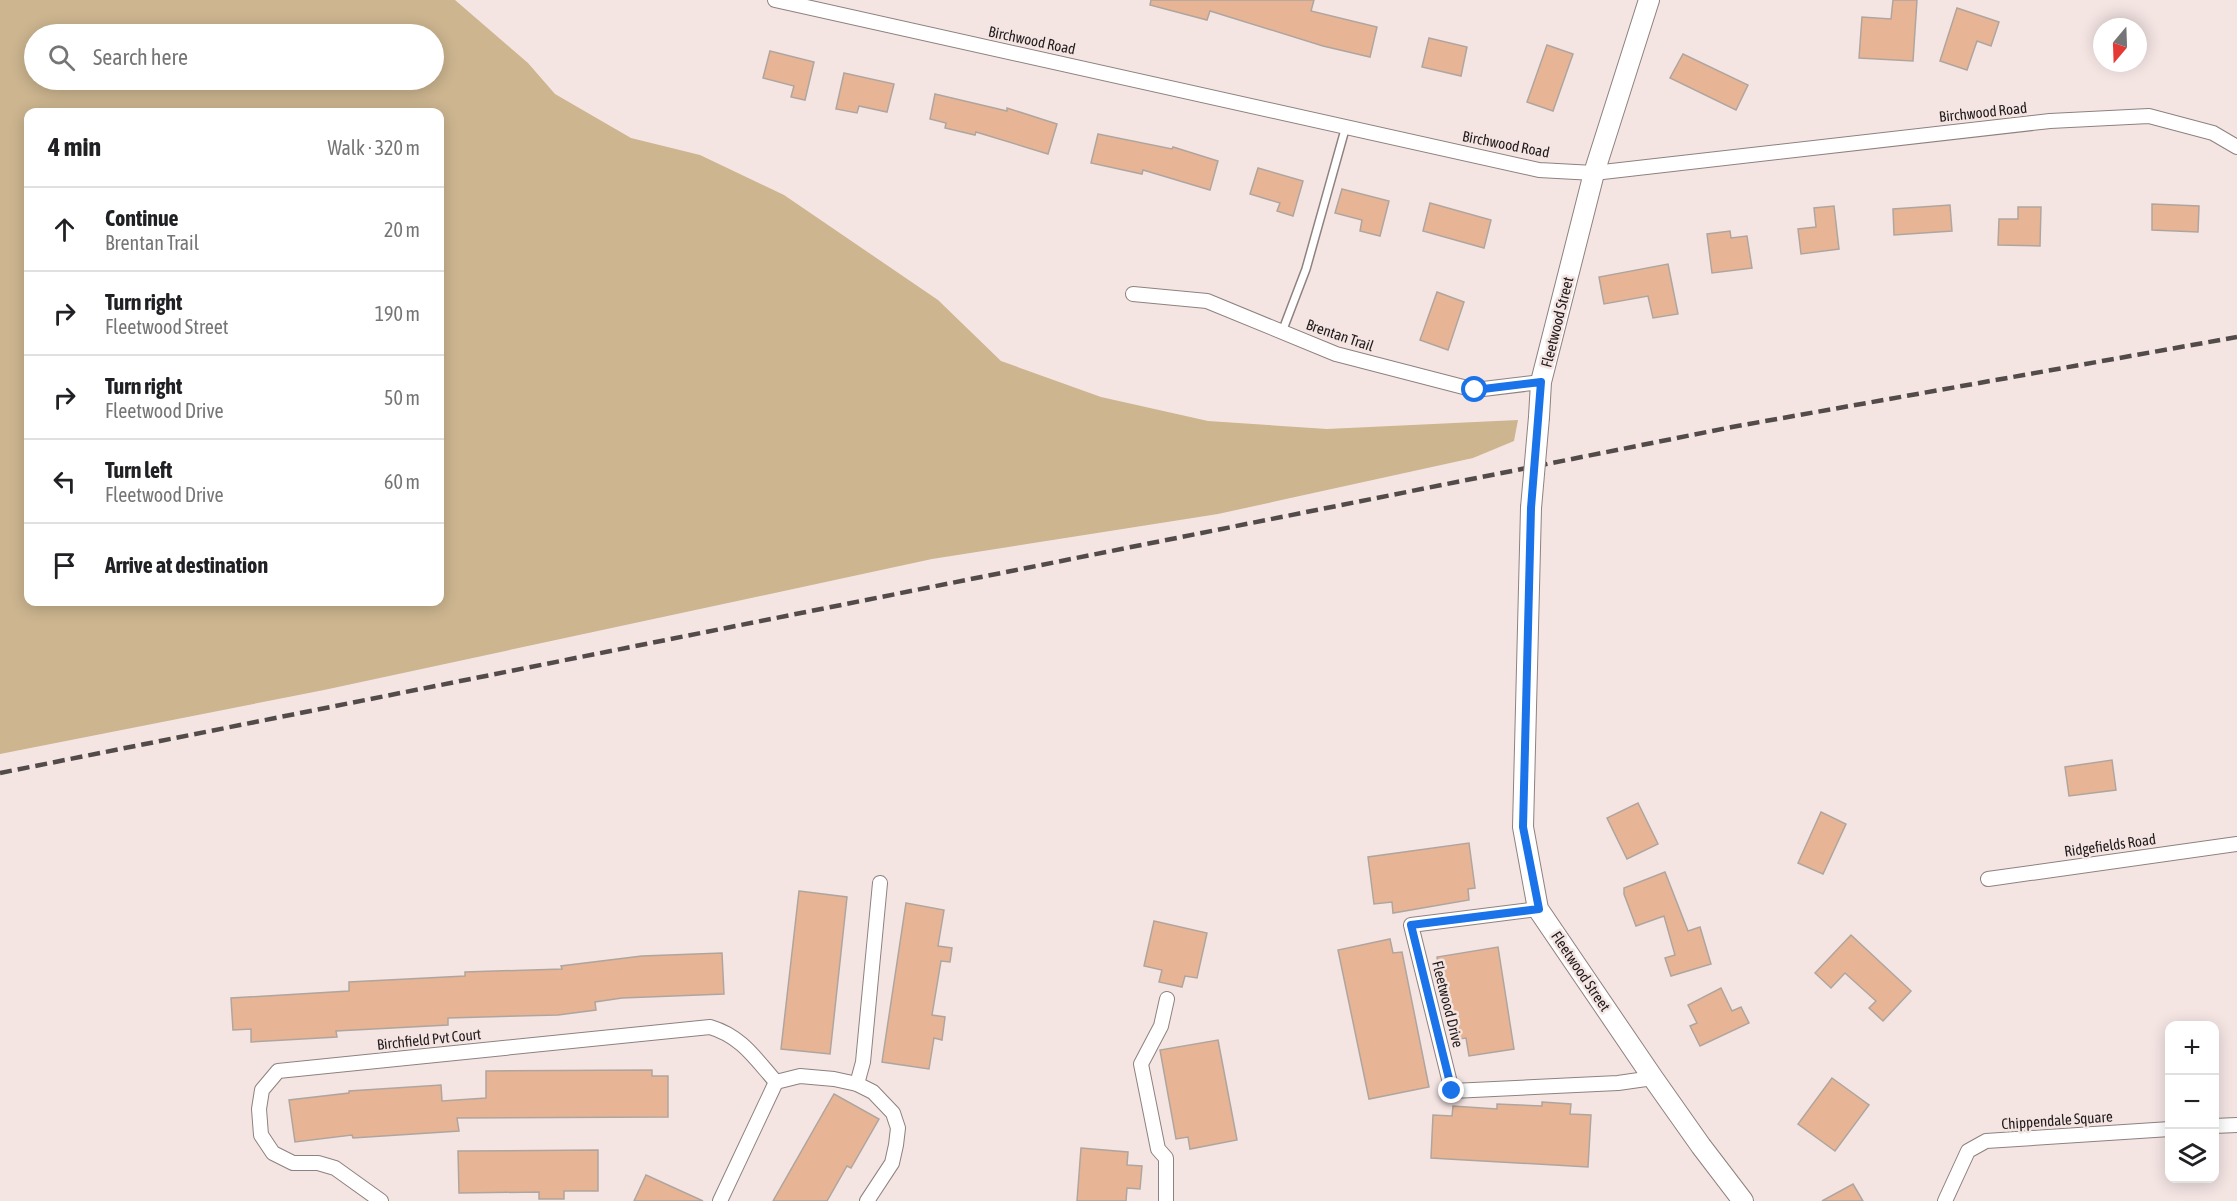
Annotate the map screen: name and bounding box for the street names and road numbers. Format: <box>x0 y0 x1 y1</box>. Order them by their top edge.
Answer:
street label: Birchwood Road <box>987 22 1077 58</box>
street label: Birchwood Road <box>1938 99 2028 125</box>
street label: Birchwood Road <box>1461 127 1551 161</box>
street label: Fleetwood Street <box>1538 275 1576 369</box>
street label: Brentan Trail <box>1304 315 1376 355</box>
street label: Ridgefields Road <box>2063 830 2157 860</box>
street label: Fleetwood Street <box>1548 928 1614 1014</box>
street label: Fleetwood Drive <box>1429 959 1467 1049</box>
street label: Birchfield Pvt Court <box>376 1025 482 1053</box>
street label: Chippendale Square <box>2001 1108 2113 1132</box>

